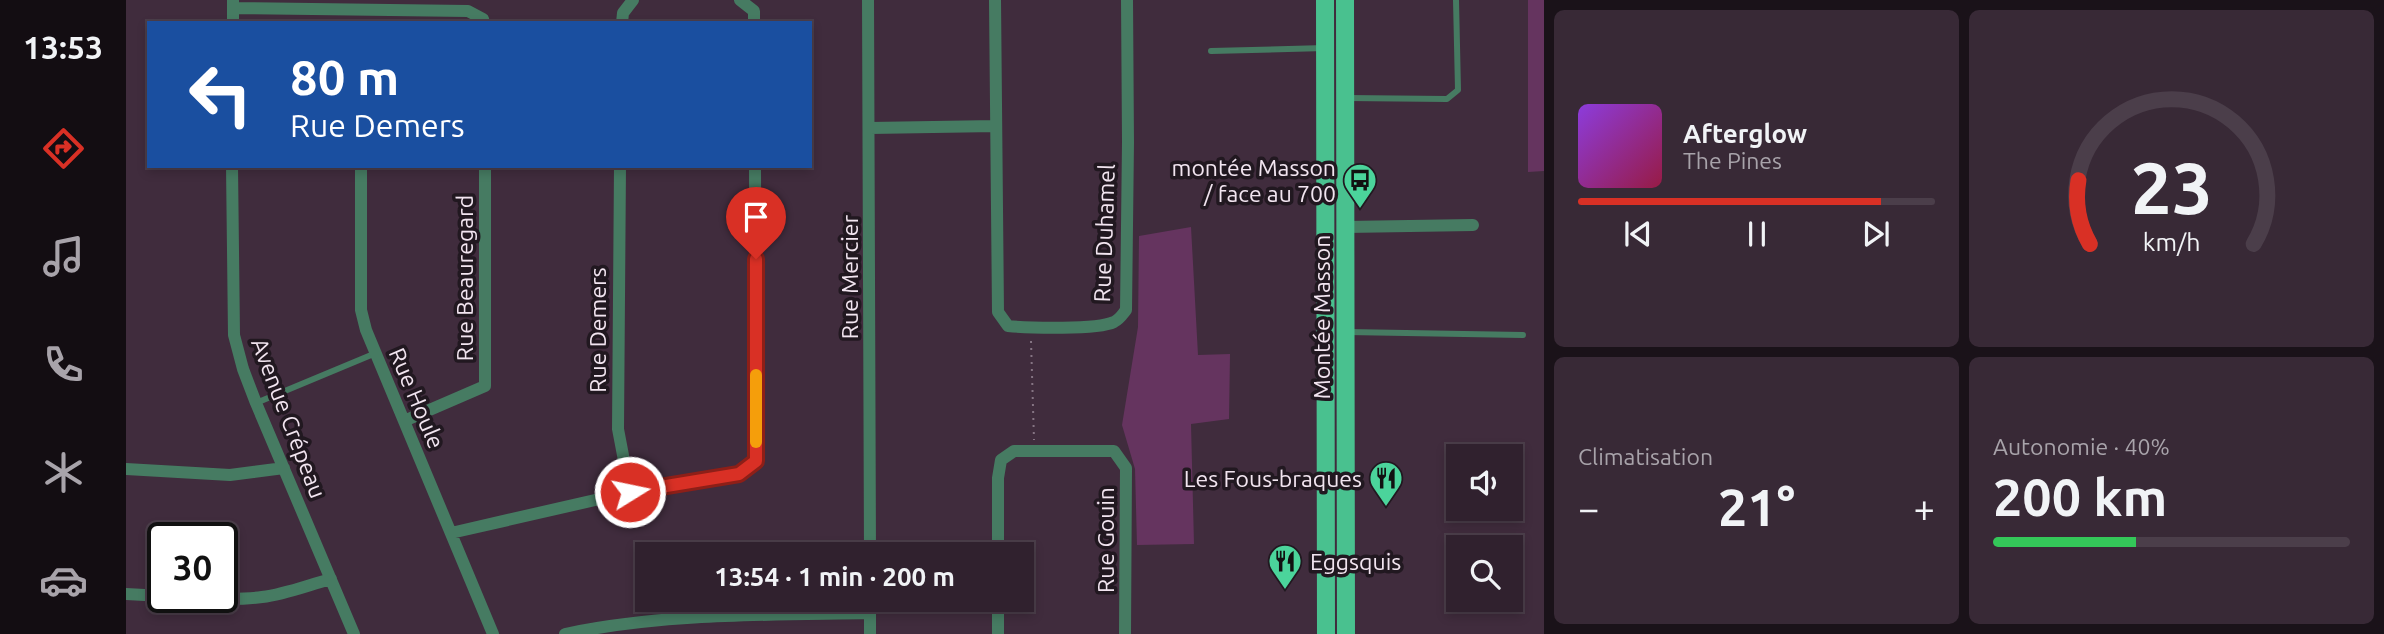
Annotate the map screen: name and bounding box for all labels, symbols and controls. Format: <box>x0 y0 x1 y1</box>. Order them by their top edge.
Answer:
text: 13:53 <box>23 29 103 65</box>
icon: left <box>175 49 266 140</box>
text: 80 m <box>290 49 399 104</box>
text: Rue Demers <box>290 107 465 143</box>
text: Afterglow <box>1683 119 1807 148</box>
icon: directions <box>39 124 88 173</box>
text: 23 <box>2130 147 2213 229</box>
text: The Pines <box>1683 148 1782 173</box>
place label: montée Masson / face au 700 <box>1172 155 1336 206</box>
bus stop icon: montée Masson / face au 700 <box>1341 161 1379 210</box>
street label: Rue Duhamel <box>1089 163 1119 303</box>
pin <box>726 187 786 259</box>
street label: Rue Beauregard <box>452 195 477 361</box>
icon: arrive <box>737 198 775 236</box>
street label: Rue Mercier <box>837 214 862 339</box>
icon: previous <box>1619 215 1657 253</box>
icon: pause <box>1738 215 1776 253</box>
icon: next <box>1857 215 1895 253</box>
text: km/h <box>2143 228 2200 256</box>
icon: music <box>39 232 88 281</box>
street label: Montée Masson <box>1309 235 1334 399</box>
street label: Rue Demers <box>585 267 610 393</box>
street label: Avenue Crépeau <box>247 334 331 502</box>
icon: phone <box>39 340 88 389</box>
street label: Rue Houle <box>385 344 449 452</box>
text: Autonomie · 40% <box>1993 434 2170 459</box>
map controls <box>1446 444 1523 612</box>
button: sound <box>1446 444 1523 521</box>
text: Climatisation <box>1578 444 1713 469</box>
icon: climate <box>39 448 88 497</box>
position arrow <box>593 455 667 529</box>
restaurant icon: Les Fous-braques <box>1367 459 1405 508</box>
place label: Les Fous-braques <box>1184 466 1362 491</box>
text: 200 km <box>1993 468 2167 526</box>
text: 21° <box>1718 478 1795 536</box>
street label: Rue Gouin <box>1093 487 1118 593</box>
text: − <box>1578 487 1599 529</box>
text: + <box>1914 487 1935 529</box>
speed limit sign: 30 <box>147 522 238 613</box>
button: search <box>1446 535 1523 612</box>
restaurant icon: Eggsquis <box>1266 542 1304 591</box>
place label: Eggsquis <box>1310 549 1401 574</box>
icon: car <box>39 556 88 605</box>
text: 13:54 · 1 min · 200 m <box>714 562 955 591</box>

